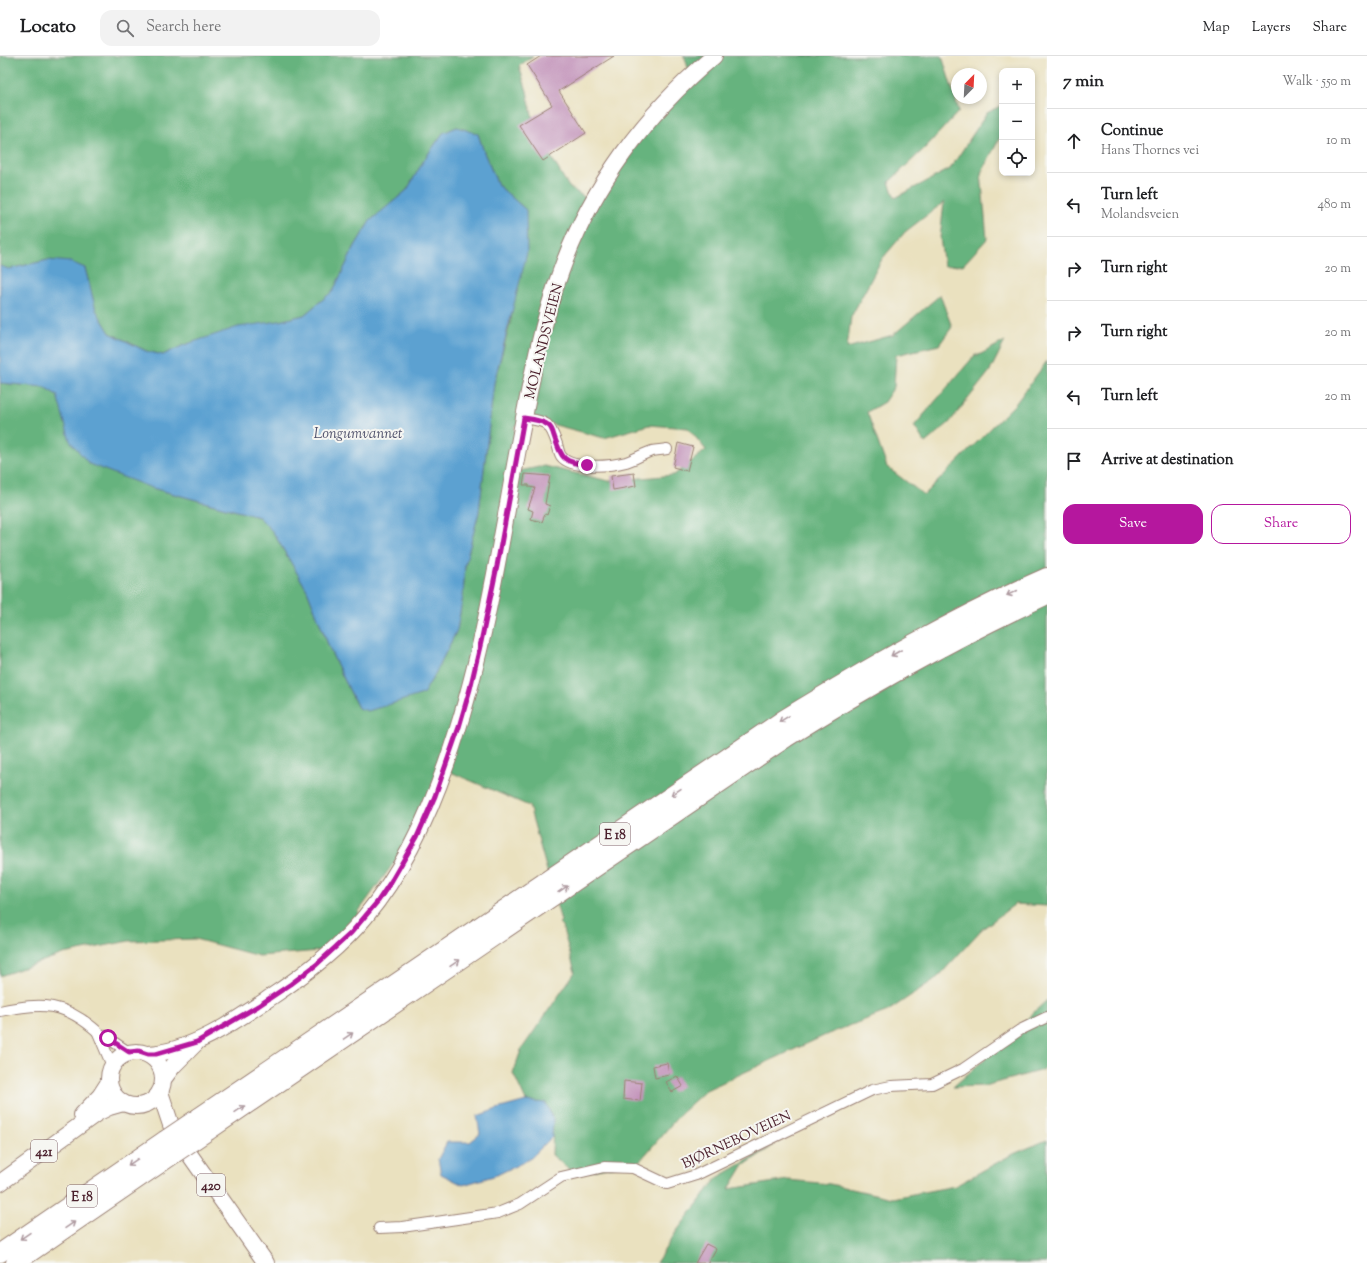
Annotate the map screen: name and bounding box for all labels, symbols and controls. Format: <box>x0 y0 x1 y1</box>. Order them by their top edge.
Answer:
search box <box>100 10 380 46</box>
text: Locato <box>20 14 76 41</box>
icon: search <box>114 17 136 39</box>
text: Search here <box>146 17 221 38</box>
text: Map <box>1203 18 1230 38</box>
text: Layers <box>1252 18 1290 38</box>
text: Share <box>1312 18 1347 38</box>
north arrow <box>951 68 987 104</box>
map controls <box>999 68 1035 176</box>
button: + <box>999 68 1035 104</box>
text: 7 min <box>1063 70 1104 94</box>
text: Walk · 550 m <box>1282 73 1351 91</box>
button: − <box>999 104 1035 140</box>
text: Continue <box>1101 121 1163 142</box>
icon: ahead <box>1063 130 1085 152</box>
text: 10 m <box>1326 132 1351 150</box>
button: locate <box>999 140 1035 176</box>
text: Hans Thornes vei <box>1101 142 1199 160</box>
text: Turn left <box>1101 185 1158 206</box>
icon: left <box>1063 194 1085 216</box>
text: 480 m <box>1318 196 1351 214</box>
text: Molandsveien <box>1101 206 1179 224</box>
icon: right <box>1063 258 1085 280</box>
text: Turn right <box>1101 258 1167 279</box>
text: 20 m <box>1325 260 1351 278</box>
street label: MOLANDSVEIEN <box>521 281 569 402</box>
icon: right <box>1063 322 1085 344</box>
text: Turn right <box>1101 322 1167 343</box>
text: 20 m <box>1325 324 1351 342</box>
icon: left <box>1063 386 1085 408</box>
text: Turn left <box>1101 386 1158 407</box>
text: 20 m <box>1325 388 1351 406</box>
water label: Longumvannet <box>313 424 403 445</box>
icon: arrive <box>1063 450 1085 472</box>
text: Arrive at destination <box>1101 450 1234 471</box>
route end <box>578 456 596 474</box>
button: Save <box>1063 504 1203 544</box>
button: Share <box>1211 504 1351 544</box>
one-way arrow <box>1006 590 1018 597</box>
one-way arrow <box>890 649 902 657</box>
one-way arrow <box>779 715 790 724</box>
one-way arrow <box>671 787 682 796</box>
road number: E 18 <box>600 823 630 845</box>
one-way arrow <box>557 885 568 893</box>
one-way arrow <box>450 959 461 967</box>
route start <box>99 1029 117 1047</box>
one-way arrow <box>342 1032 353 1040</box>
one-way arrow <box>235 1105 246 1113</box>
street label: BJØRNEBOVEIEN <box>679 1107 795 1175</box>
road number: 421 <box>31 1140 57 1162</box>
one-way arrow <box>127 1158 138 1166</box>
road number: 420 <box>197 1174 225 1196</box>
road number: E 18 <box>67 1185 97 1207</box>
one-way arrow <box>65 1221 76 1229</box>
one-way arrow <box>19 1232 31 1240</box>

